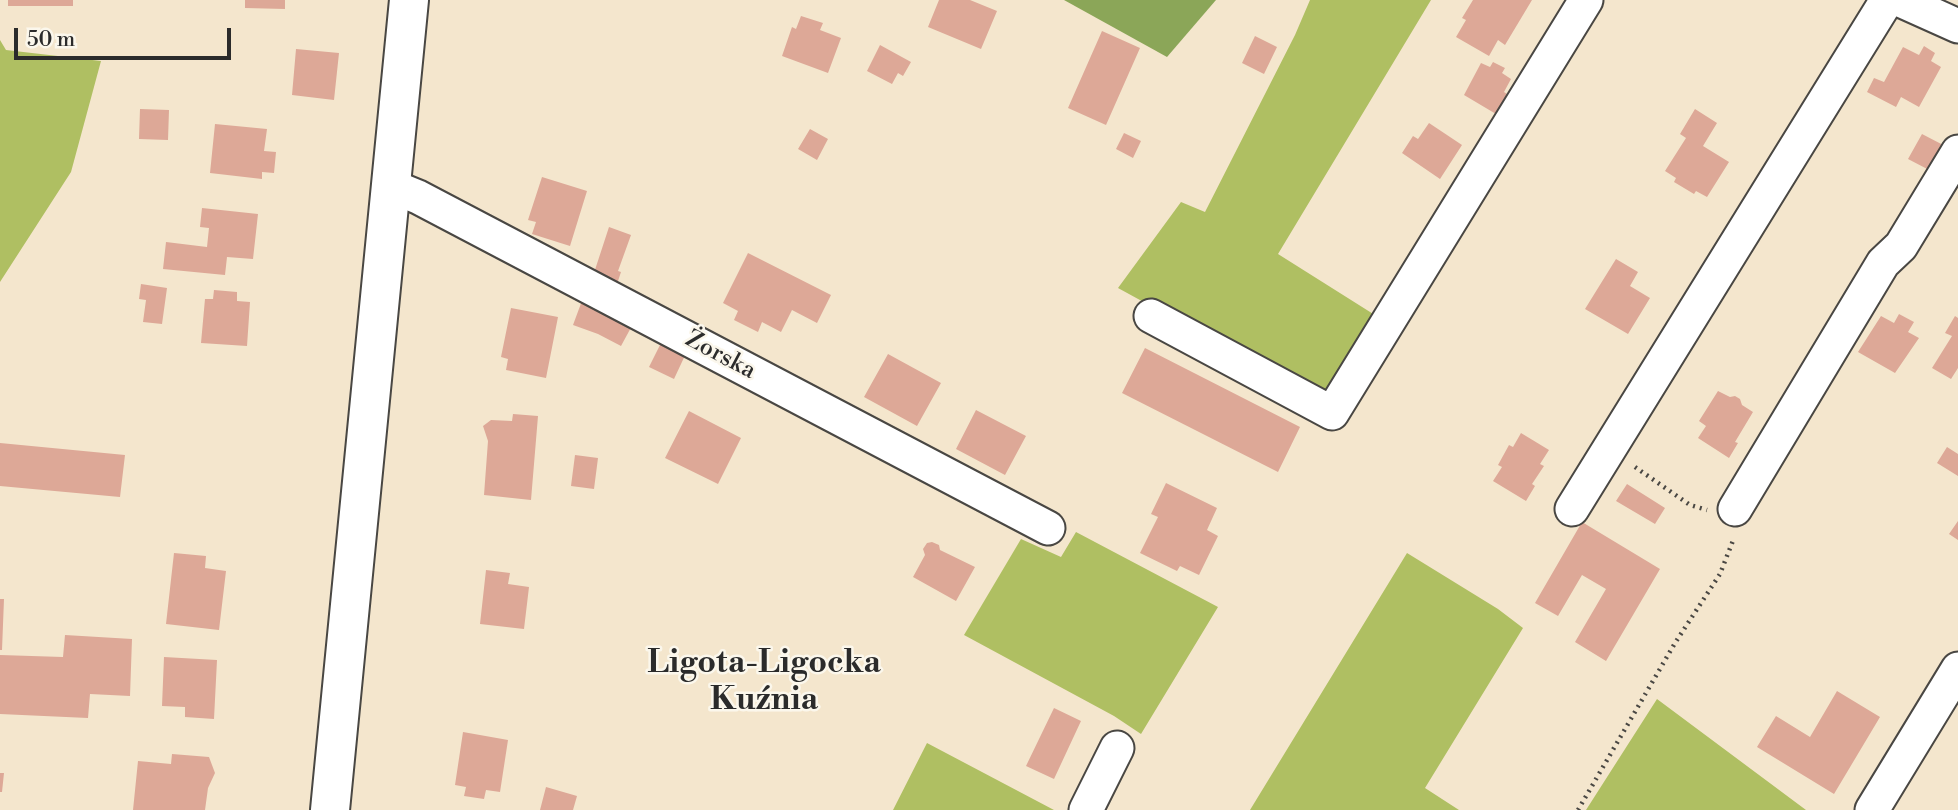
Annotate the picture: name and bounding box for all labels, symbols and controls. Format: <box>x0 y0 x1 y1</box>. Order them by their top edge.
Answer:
scale bar <box>18 14 234 58</box>
text: 50 m <box>27 27 75 53</box>
street label: Żorska <box>680 326 760 386</box>
district label: Ligota-Ligocka Kuźnia <box>647 645 881 720</box>

